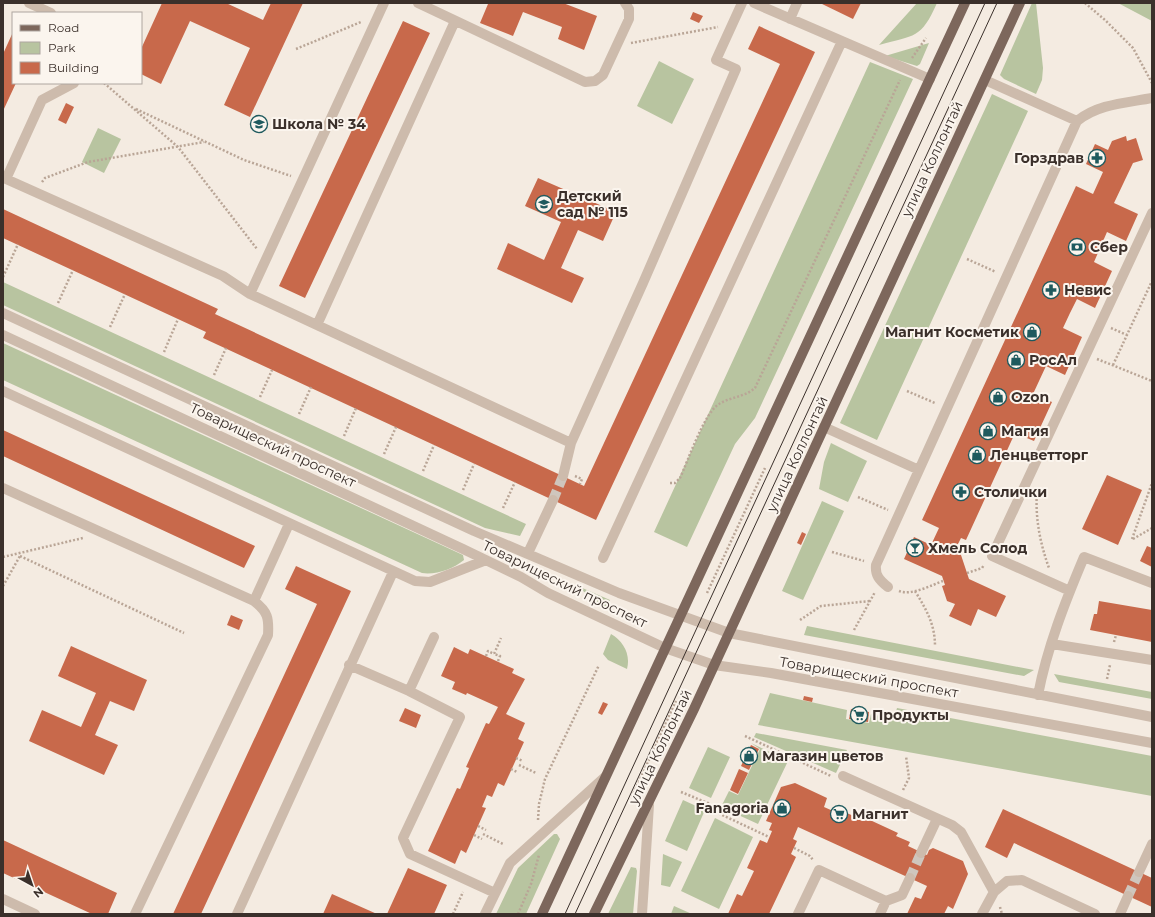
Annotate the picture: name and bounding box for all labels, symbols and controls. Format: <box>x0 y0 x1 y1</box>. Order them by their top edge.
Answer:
legend <box>12 12 142 84</box>
text: Road <box>48 20 79 35</box>
text: Park <box>48 40 76 55</box>
text: Building <box>48 60 99 75</box>
street label: улица Коллонтай <box>897 98 967 221</box>
school or university icon: Школа № 34 <box>249 114 269 134</box>
place label: Школа № 34 <box>272 115 366 133</box>
pharmacy icon: Горздрав <box>1087 148 1107 168</box>
place label: Горздрав <box>1014 149 1084 167</box>
place label: Детский сад № 115 <box>557 187 628 221</box>
school or university icon: Детский сад № 115 <box>534 194 554 214</box>
bank icon: Сбер <box>1067 237 1087 257</box>
place label: Сбер <box>1090 238 1128 256</box>
pharmacy icon: Невис <box>1041 280 1061 300</box>
place label: Невис <box>1064 281 1112 299</box>
shop icon: Магнит Косметик <box>1022 322 1042 342</box>
place label: Магнит Косметик <box>885 323 1019 341</box>
shop icon: РосАл <box>1006 350 1026 370</box>
place label: РосАл <box>1029 351 1077 369</box>
shop icon: Ozon <box>988 387 1008 407</box>
place label: Ozon <box>1011 388 1049 406</box>
street label: улица Коллонтай <box>762 393 832 516</box>
street label: Товарищеский проспект <box>187 399 359 492</box>
shop icon: Магия <box>978 421 998 441</box>
place label: Магия <box>1001 422 1049 440</box>
shop icon: Ленцветторг <box>967 445 987 465</box>
place label: Ленцветторг <box>990 446 1089 464</box>
pharmacy icon: Столички <box>951 482 971 502</box>
place label: Столички <box>974 483 1047 501</box>
street label: Товарищеский проспект <box>480 536 651 632</box>
bar icon: Хмель Солод <box>905 538 925 558</box>
place label: Хмель Солод <box>928 539 1027 557</box>
street label: Товарищеский проспект <box>778 652 960 702</box>
street label: улица Коллонтай <box>624 686 696 809</box>
supermarket icon: Продукты <box>849 705 869 725</box>
place label: Продукты <box>872 706 949 724</box>
shop icon: Магазин цветов <box>739 746 759 766</box>
place label: Магазин цветов <box>762 747 884 765</box>
shop icon: Fanagoria <box>772 798 792 818</box>
place label: Fanagoria <box>695 799 769 817</box>
supermarket icon: Магнит <box>829 804 849 824</box>
place label: Магнит <box>852 805 909 823</box>
north arrow <box>12 865 52 905</box>
text: N <box>31 884 46 901</box>

